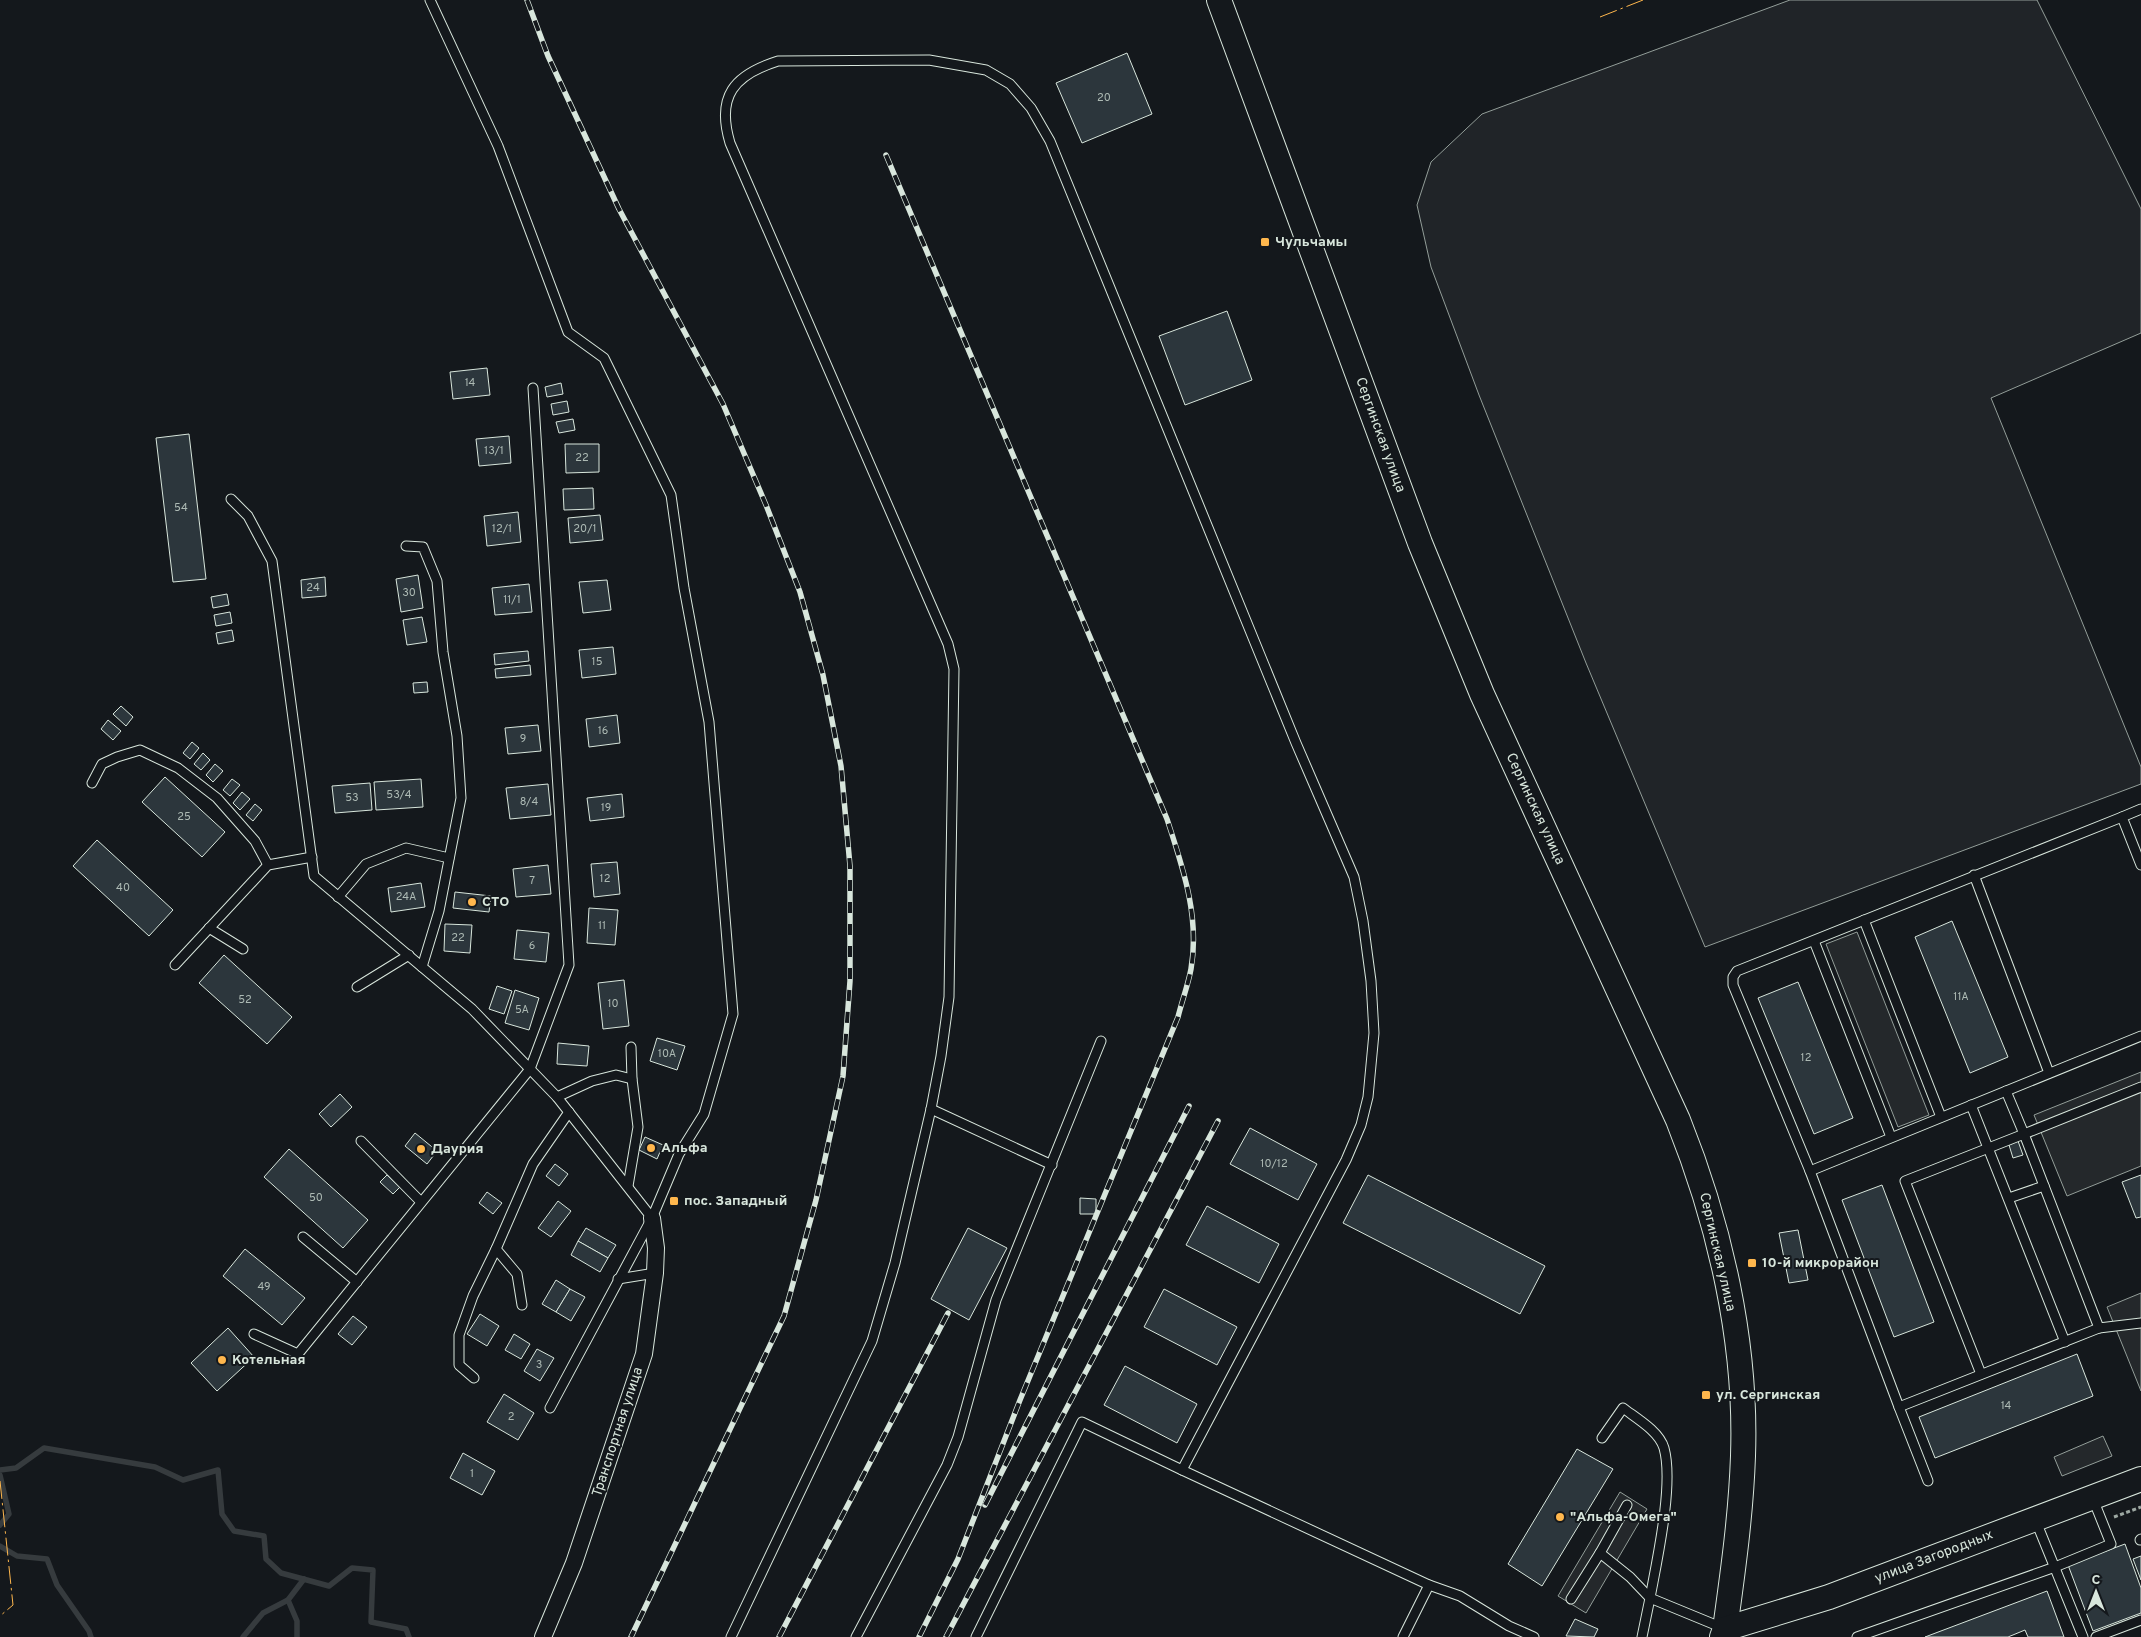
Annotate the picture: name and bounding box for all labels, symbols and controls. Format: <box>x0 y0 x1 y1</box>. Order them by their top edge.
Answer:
house number: 20 <box>1097 91 1111 105</box>
place label: Чульчамы <box>1275 234 1347 251</box>
marker: Чульчамы <box>1259 236 1271 248</box>
street label: Сергинская улица <box>1351 375 1409 495</box>
house number: 14 <box>465 376 476 390</box>
house number: 13/1 <box>484 444 504 458</box>
house number: 22 <box>575 451 589 465</box>
house number: 54 <box>174 501 188 515</box>
house number: 12/1 <box>492 522 512 536</box>
house number: 20/1 <box>573 522 597 536</box>
house number: 24 <box>306 581 320 595</box>
house number: 30 <box>402 586 416 600</box>
house number: 11/1 <box>503 593 521 607</box>
house number: 15 <box>592 655 603 669</box>
house number: 16 <box>598 724 608 738</box>
house number: 9 <box>520 732 526 746</box>
street label: Сергинская улица <box>1502 750 1568 868</box>
house number: 53/4 <box>386 788 412 802</box>
house number: 53 <box>345 791 359 805</box>
house number: 8/4 <box>520 795 538 809</box>
house number: 19 <box>601 801 611 815</box>
house number: 25 <box>177 810 191 824</box>
house number: 12 <box>600 872 610 886</box>
house number: 7 <box>529 874 535 888</box>
house number: 40 <box>116 881 130 895</box>
house number: 24А <box>396 890 416 904</box>
place label: СТО <box>482 894 509 911</box>
marker: СТО <box>466 896 478 908</box>
house number: 11 <box>598 919 606 933</box>
house number: 22 <box>451 931 465 945</box>
house number: 6 <box>529 939 535 953</box>
house number: 11А <box>1953 990 1969 1004</box>
house number: 52 <box>238 993 252 1007</box>
house number: 10 <box>607 997 619 1011</box>
house number: 5А <box>515 1003 529 1017</box>
house number: 10А <box>658 1047 676 1061</box>
house number: 12 <box>1801 1051 1811 1065</box>
place label: Альфа <box>661 1140 708 1157</box>
place label: Даурия <box>431 1141 484 1158</box>
marker: Альфа <box>645 1142 657 1154</box>
marker: Даурия <box>415 1143 427 1155</box>
house number: 10/12 <box>1260 1157 1288 1171</box>
house number: 50 <box>309 1191 323 1205</box>
street label: Сергинская улица <box>1695 1191 1739 1313</box>
place label: пос. Западный <box>684 1193 787 1210</box>
marker: пос. Западный <box>668 1195 680 1207</box>
place label: 10-й микрорайон <box>1762 1255 1879 1272</box>
marker: 10-й микрорайон <box>1746 1257 1758 1269</box>
house number: 49 <box>257 1280 271 1294</box>
place label: Котельная <box>232 1352 306 1369</box>
marker: Котельная <box>216 1354 228 1366</box>
house number: 3 <box>536 1358 542 1372</box>
street label: Транспортная улица <box>589 1365 647 1499</box>
place label: ул. Сергинская <box>1716 1387 1820 1404</box>
marker: ул. Сергинская <box>1700 1389 1712 1401</box>
house number: 14 <box>2001 1399 2012 1413</box>
house number: 2 <box>508 1410 514 1424</box>
house number: 1 <box>470 1467 474 1481</box>
place label: "Альфа-Омега" <box>1570 1509 1677 1526</box>
marker: "Альфа-Омега" <box>1554 1511 1566 1523</box>
street label: улица Загородных <box>1872 1527 1996 1587</box>
north arrow <box>2071 1567 2121 1617</box>
text: С <box>2092 1572 2101 1589</box>

